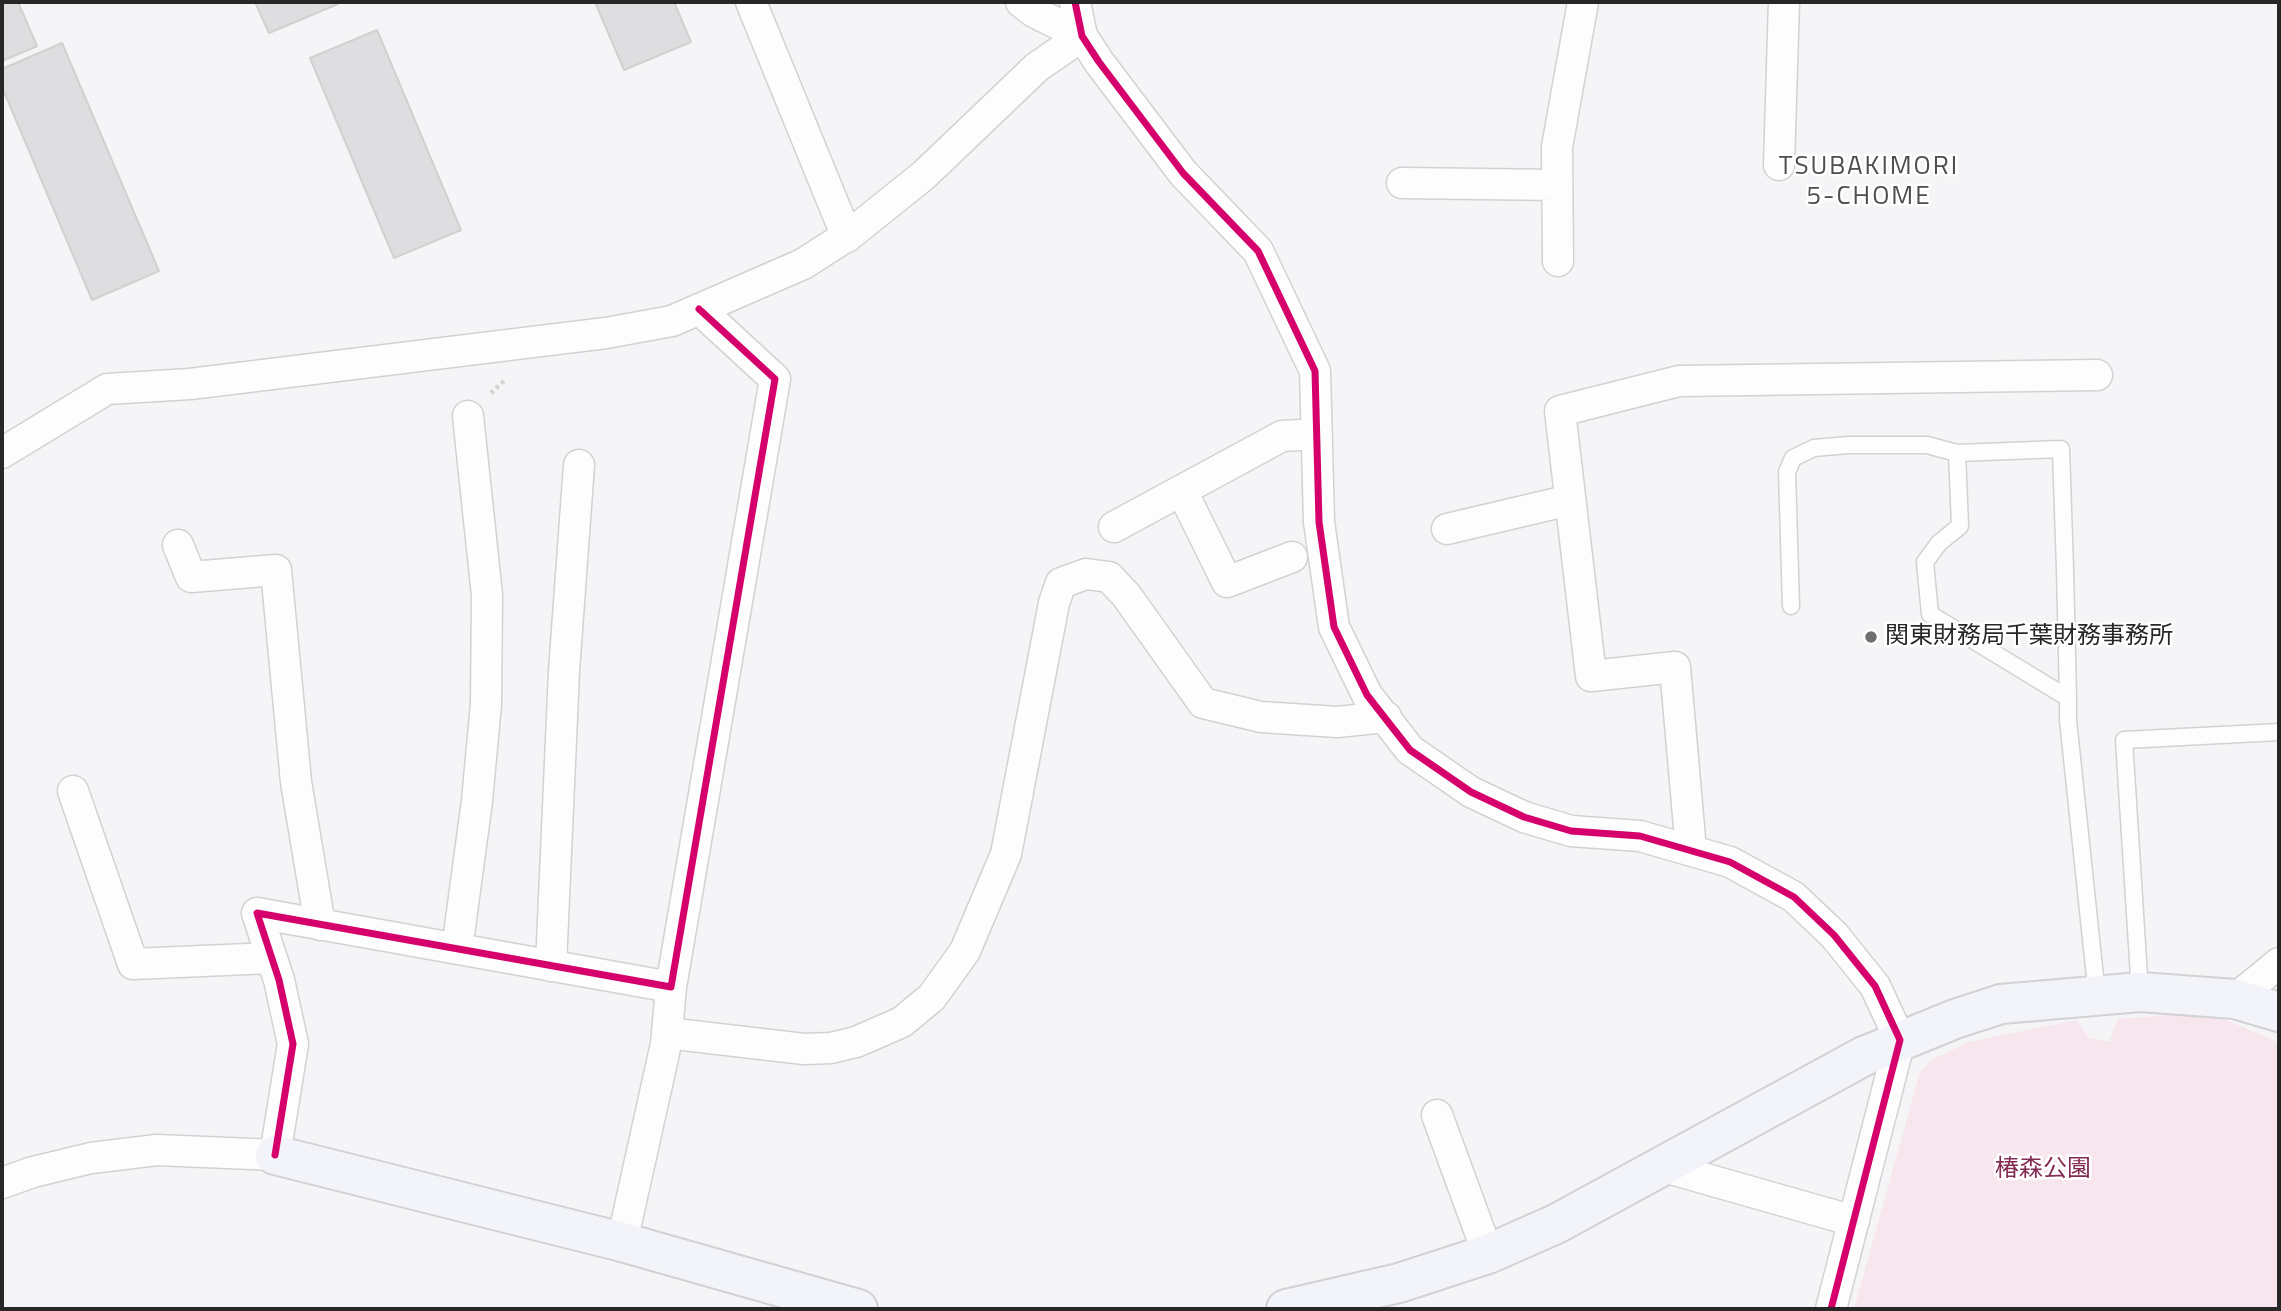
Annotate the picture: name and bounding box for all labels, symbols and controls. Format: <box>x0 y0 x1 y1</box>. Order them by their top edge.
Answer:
district label: TSUBAKIMORI 5-CHOME <box>1780 152 1958 214</box>
place label: 関東財務局千葉財務事務所 <box>1885 623 2173 651</box>
marker: 関東財務局千葉財務事務所 <box>1863 629 1879 645</box>
park label: 椿森公園 <box>1995 1156 2091 1184</box>

